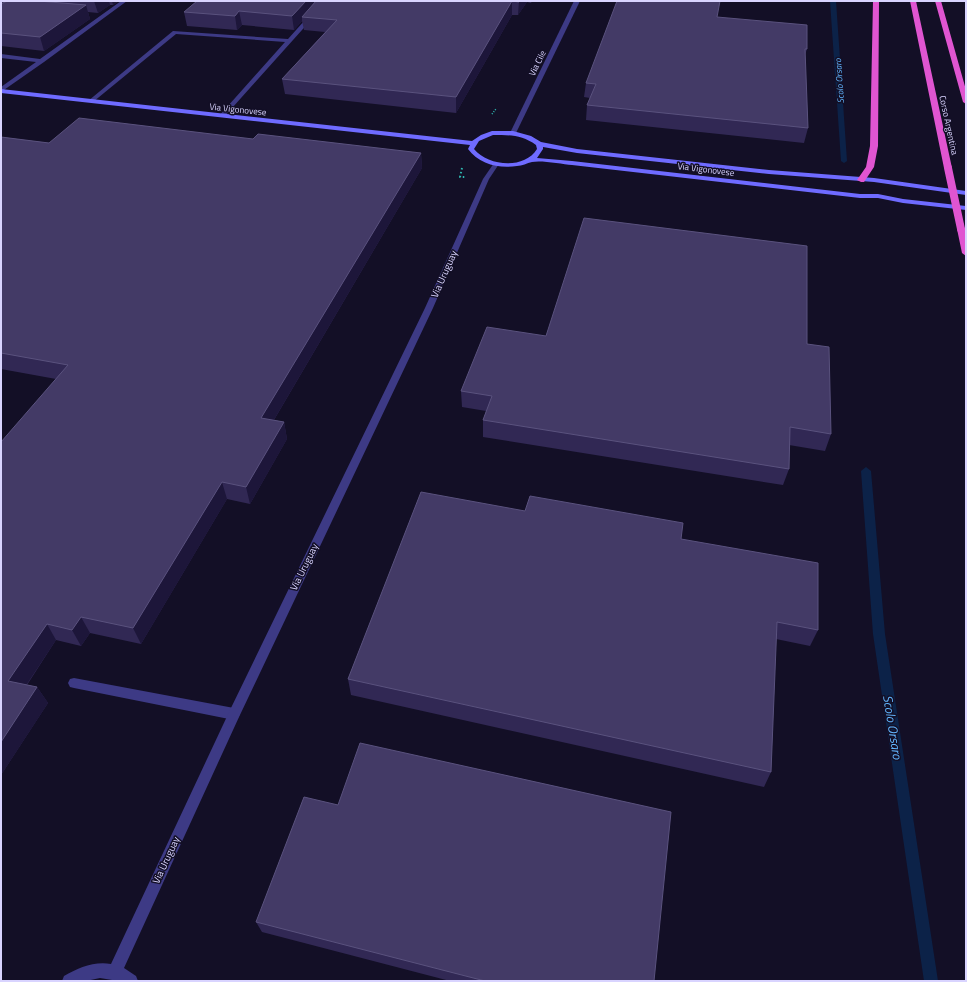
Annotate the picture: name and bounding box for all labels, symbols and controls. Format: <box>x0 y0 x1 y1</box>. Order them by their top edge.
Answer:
street label: Via Cile <box>525 48 549 78</box>
water label: Scolo Orsaro <box>831 58 847 104</box>
street label: Corso Argentina <box>936 94 962 156</box>
street label: Via Vigonovese <box>209 100 268 119</box>
street label: Via Vigonovese <box>677 159 736 179</box>
street label: Via Uruguay <box>427 248 461 300</box>
street label: Via Uruguay <box>286 541 322 593</box>
water label: Scolo Orsaro <box>878 693 908 761</box>
street label: Via Uruguay <box>148 834 184 886</box>

